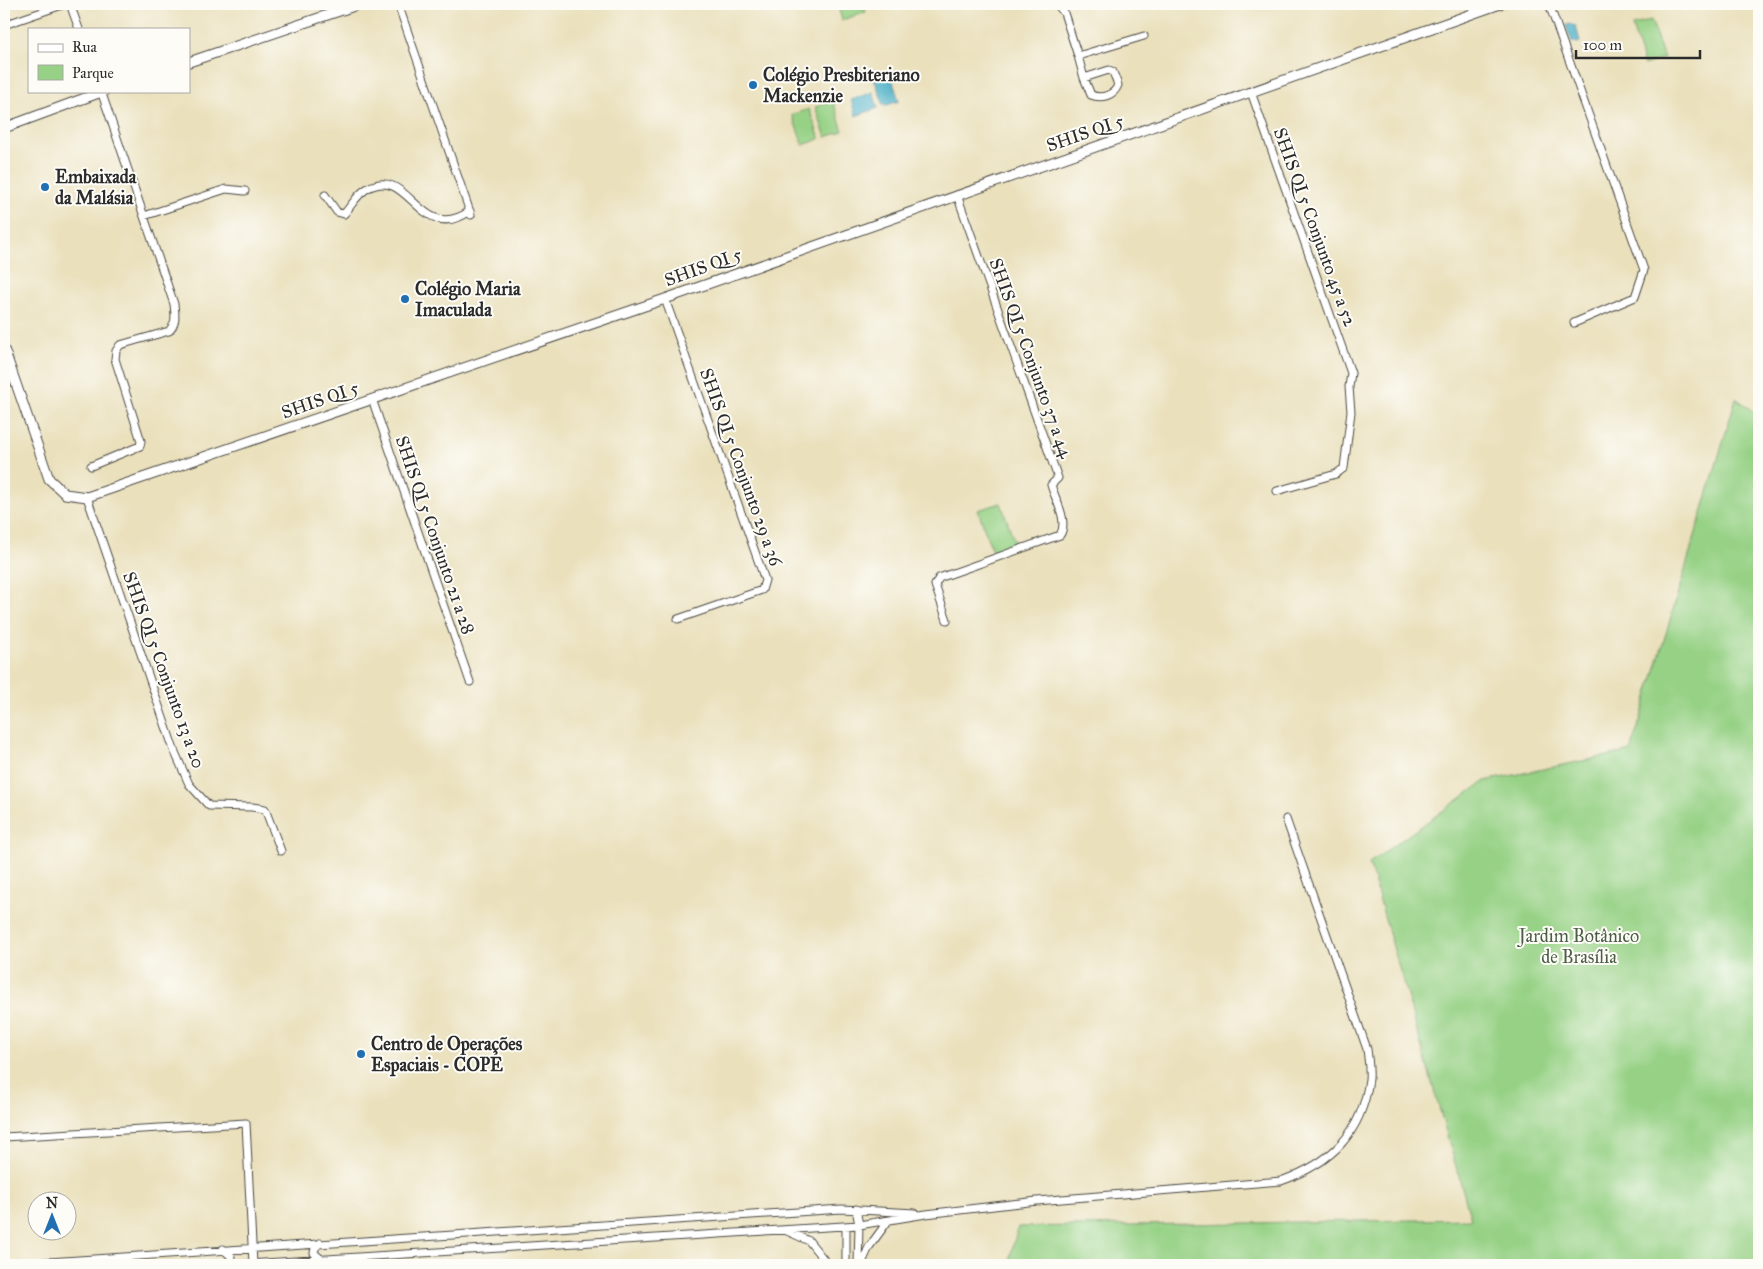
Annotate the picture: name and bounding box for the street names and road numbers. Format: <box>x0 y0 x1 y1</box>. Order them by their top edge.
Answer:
street label: SHIS QI 5 <box>1043 109 1127 156</box>
street label: SHIS QI 5 Conjunto 45 a 52 <box>1269 125 1361 329</box>
street label: SHIS QI 5 <box>661 243 745 291</box>
street label: SHIS QI 5 Conjunto 37 a 44 <box>985 255 1078 462</box>
street label: SHIS QI 5 Conjunto 29 a 36 <box>695 365 787 570</box>
street label: SHIS QI 5 <box>278 376 362 423</box>
street label: SHIS QI 5 Conjunto 21 a 28 <box>391 433 479 637</box>
street label: SHIS QI 5 Conjunto 13 a 20 <box>118 569 210 771</box>

